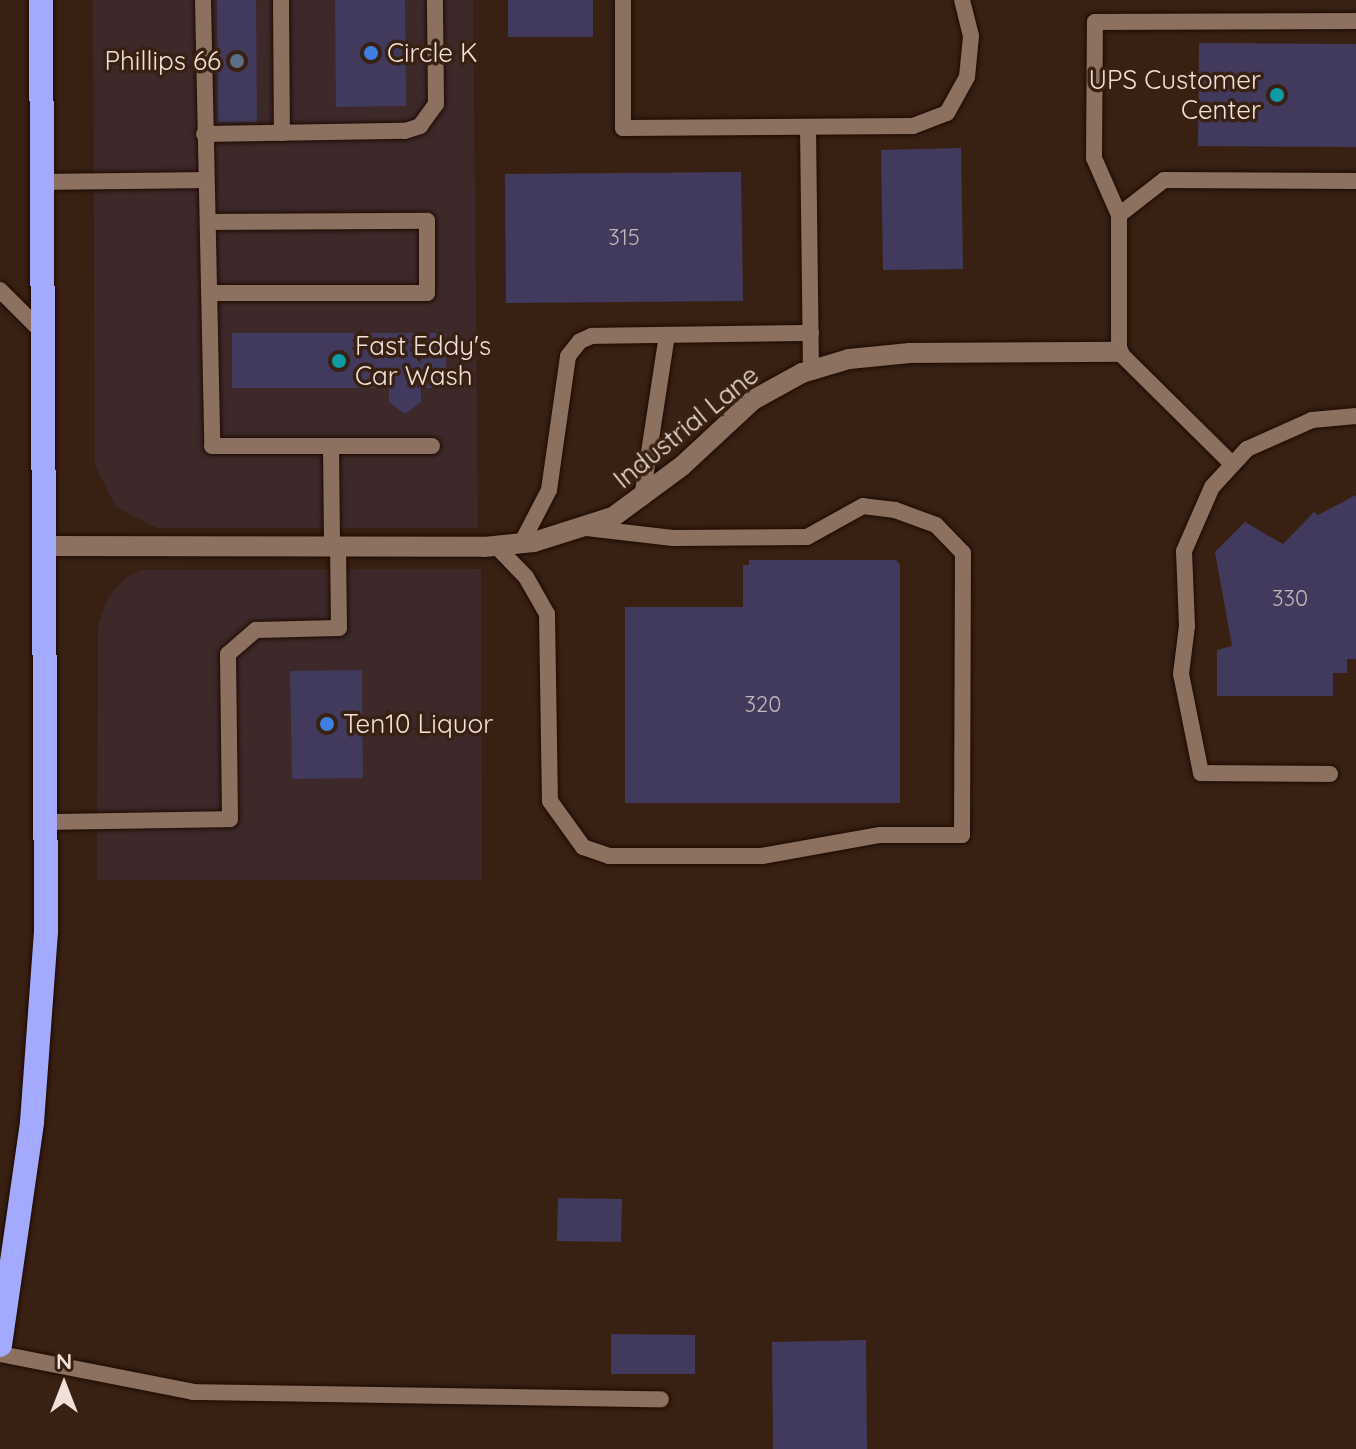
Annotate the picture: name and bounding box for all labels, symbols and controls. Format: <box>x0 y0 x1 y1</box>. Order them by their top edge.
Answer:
place label: Circle K <box>387 37 478 69</box>
marker: Circle K <box>362 44 380 62</box>
place label: Phillips 66 <box>105 45 221 77</box>
marker: Phillips 66 <box>228 52 246 70</box>
place label: UPS Customer Center <box>1088 64 1261 126</box>
marker: UPS Customer Center <box>1268 86 1286 104</box>
house number: 315 <box>608 225 640 251</box>
place label: Fast Eddy's Car Wash <box>355 330 491 392</box>
marker: Fast Eddy's Car Wash <box>330 352 348 370</box>
street label: Industrial Lane <box>607 359 765 495</box>
house number: 330 <box>1272 586 1308 612</box>
house number: 320 <box>745 692 781 718</box>
place label: Ten10 Liquor <box>343 708 493 740</box>
marker: Ten10 Liquor <box>318 715 336 733</box>
north arrow <box>24 1345 104 1425</box>
text: N <box>56 1347 72 1375</box>

